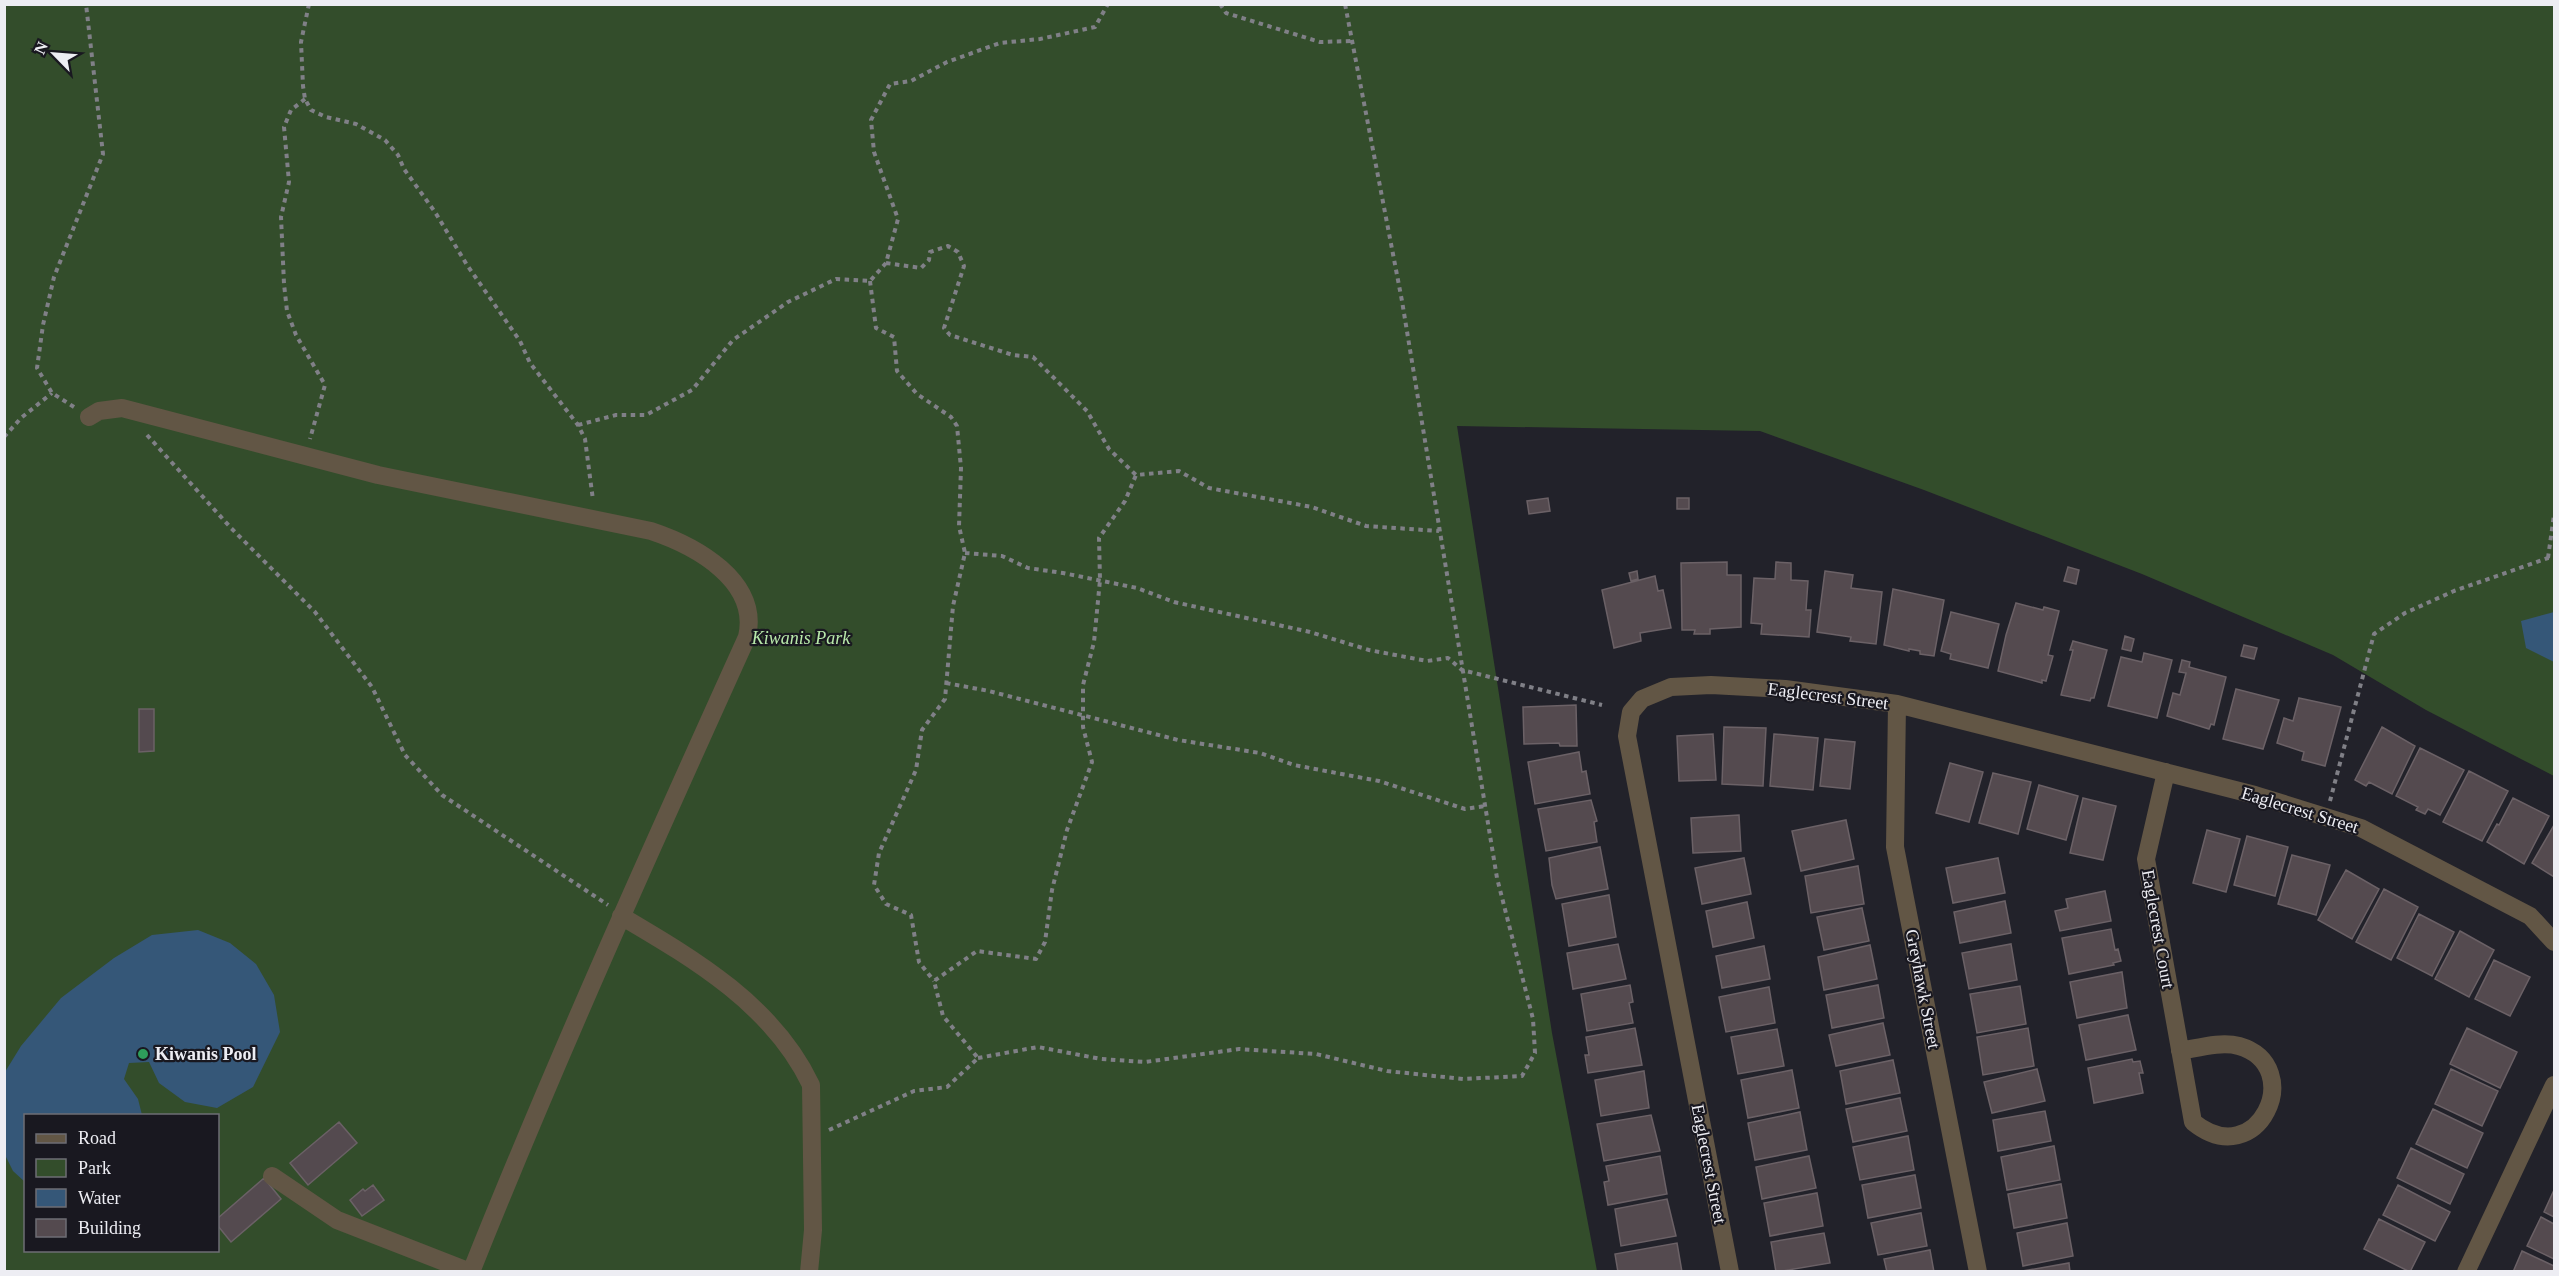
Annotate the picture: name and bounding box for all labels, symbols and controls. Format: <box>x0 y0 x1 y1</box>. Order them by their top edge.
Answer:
north arrow <box>24 24 84 84</box>
text: N <box>31 39 51 57</box>
park label: Kiwanis Park <box>751 628 851 648</box>
street label: Eaglecrest Street <box>1767 679 1889 713</box>
street label: Eaglecrest Street <box>2239 783 2361 837</box>
street label: Eaglecrest Court <box>2138 868 2178 990</box>
street label: Greyhawk Street <box>1902 927 1944 1051</box>
place label: Kiwanis Pool <box>155 1044 257 1064</box>
marker: Kiwanis Pool <box>136 1047 150 1061</box>
street label: Eaglecrest Street <box>1688 1102 1730 1226</box>
legend <box>24 1114 219 1252</box>
text: Road <box>78 1128 116 1148</box>
text: Park <box>78 1158 111 1178</box>
text: Water <box>78 1188 121 1208</box>
text: Building <box>78 1218 141 1238</box>

